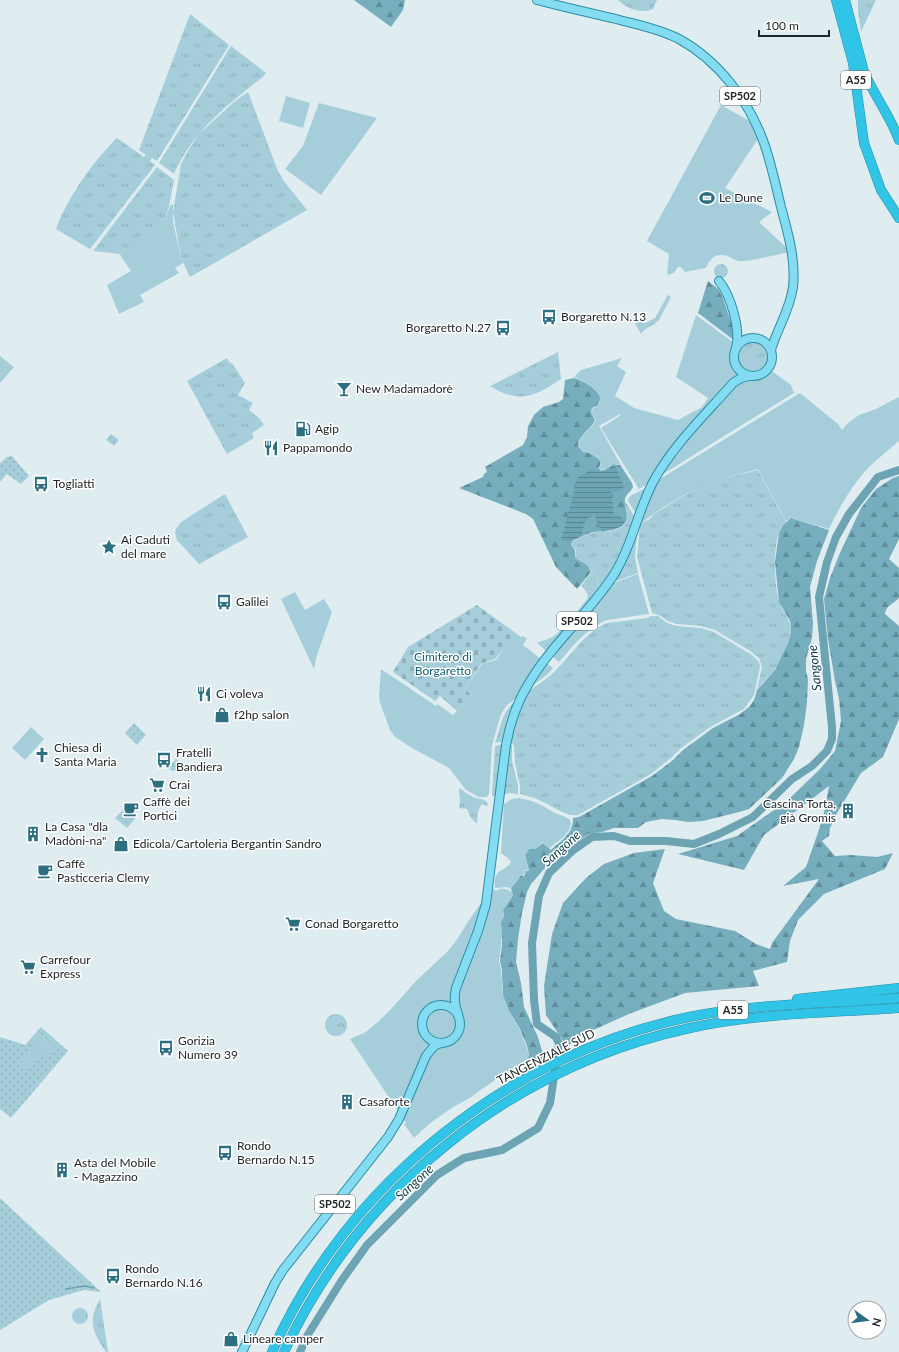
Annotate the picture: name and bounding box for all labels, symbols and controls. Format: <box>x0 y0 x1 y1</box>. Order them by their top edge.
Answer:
scale bar <box>759 12 829 38</box>
text: 100 m <box>765 18 799 33</box>
road number: A55 <box>841 71 871 89</box>
road number: SP502 <box>720 87 760 105</box>
sports icon: Le Dune <box>698 189 716 207</box>
place label: Le Dune <box>719 190 763 205</box>
bus stop icon: Borgaretto N.13 <box>540 308 558 326</box>
place label: Borgaretto N.13 <box>561 309 646 324</box>
bus stop icon: Borgaretto N.27 <box>494 319 512 337</box>
place label: Borgaretto N.27 <box>406 320 491 335</box>
bar icon: New Madamadorè <box>335 380 353 398</box>
place label: New Madamadorè <box>356 381 453 396</box>
fuel station icon: Agip <box>294 420 312 438</box>
place label: Agip <box>315 421 339 436</box>
restaurant icon: Pappamondo <box>262 439 280 457</box>
place label: Pappamondo <box>283 440 352 455</box>
bus stop icon: Togliatti <box>32 475 50 493</box>
place label: Togliatti <box>53 476 94 491</box>
place label: Ai Caduti del mare <box>121 532 170 561</box>
place icon: Ai Caduti del mare <box>100 538 118 556</box>
bus stop icon: Galilei <box>215 593 233 611</box>
place label: Galilei <box>236 594 269 609</box>
road number: SP502 <box>557 612 597 630</box>
water label: Sangone <box>804 644 824 692</box>
park label: Cimitero di Borgaretto <box>414 649 472 678</box>
restaurant icon: Ci voleva <box>195 685 213 703</box>
place label: Ci voleva <box>216 686 264 701</box>
shop icon: f2hp salon <box>213 706 231 724</box>
place label: f2hp salon <box>234 707 289 722</box>
place label: Chiesa di Santa Maria <box>54 740 117 769</box>
place label: Fratelli Bandiera <box>176 745 223 774</box>
church icon: Chiesa di Santa Maria <box>33 746 51 764</box>
bus stop icon: Fratelli Bandiera <box>155 751 173 769</box>
supermarket icon: Crai <box>148 776 166 794</box>
place label: Crai <box>169 777 190 792</box>
place label: Caffè dei Portici <box>143 794 190 823</box>
place label: Cascina Torta, già Gromis <box>763 796 836 825</box>
cafe icon: Caffè dei Portici <box>122 800 140 818</box>
building icon: Cascina Torta, già Gromis <box>839 802 857 820</box>
place label: La Casa "dla Madòni-na" <box>45 819 108 848</box>
building icon: La Casa "dla Madòni-na" <box>24 825 42 843</box>
water label: Sangone <box>539 827 583 869</box>
shop icon: Edicola/Cartoleria Bergantin Sandro <box>112 835 130 853</box>
place label: Edicola/Cartoleria Bergantin Sandro <box>133 836 322 851</box>
place label: Caffè Pasticceria Clemy <box>57 856 150 885</box>
cafe icon: Caffè Pasticceria Clemy <box>36 862 54 880</box>
supermarket icon: Conad Borgaretto <box>284 915 302 933</box>
place label: Conad Borgaretto <box>305 916 399 931</box>
place label: Carrefour Express <box>40 952 91 981</box>
supermarket icon: Carrefour Express <box>19 958 37 976</box>
road number: A55 <box>718 1001 748 1019</box>
street label: TANGENZIALE SUD <box>494 1025 597 1088</box>
place label: Gorizia Numero 39 <box>178 1033 238 1062</box>
bus stop icon: Gorizia Numero 39 <box>157 1039 175 1057</box>
building icon: Casaforte <box>338 1093 356 1111</box>
place label: Casaforte <box>359 1094 410 1109</box>
place label: Rondo Bernardo N.15 <box>237 1138 315 1167</box>
bus stop icon: Rondo Bernardo N.15 <box>216 1144 234 1162</box>
place label: Asta del Mobile - Magazzino <box>74 1155 156 1184</box>
water label: Sangone <box>392 1160 436 1204</box>
building icon: Asta del Mobile - Magazzino <box>53 1161 71 1179</box>
road number: SP502 <box>315 1195 355 1213</box>
place label: Rondo Bernardo N.16 <box>125 1261 203 1290</box>
bus stop icon: Rondo Bernardo N.16 <box>104 1267 122 1285</box>
north arrow <box>847 1300 887 1340</box>
text: N <box>870 1317 885 1328</box>
shop icon: Lineare camper <box>222 1330 240 1348</box>
place label: Lineare camper <box>243 1331 324 1346</box>

